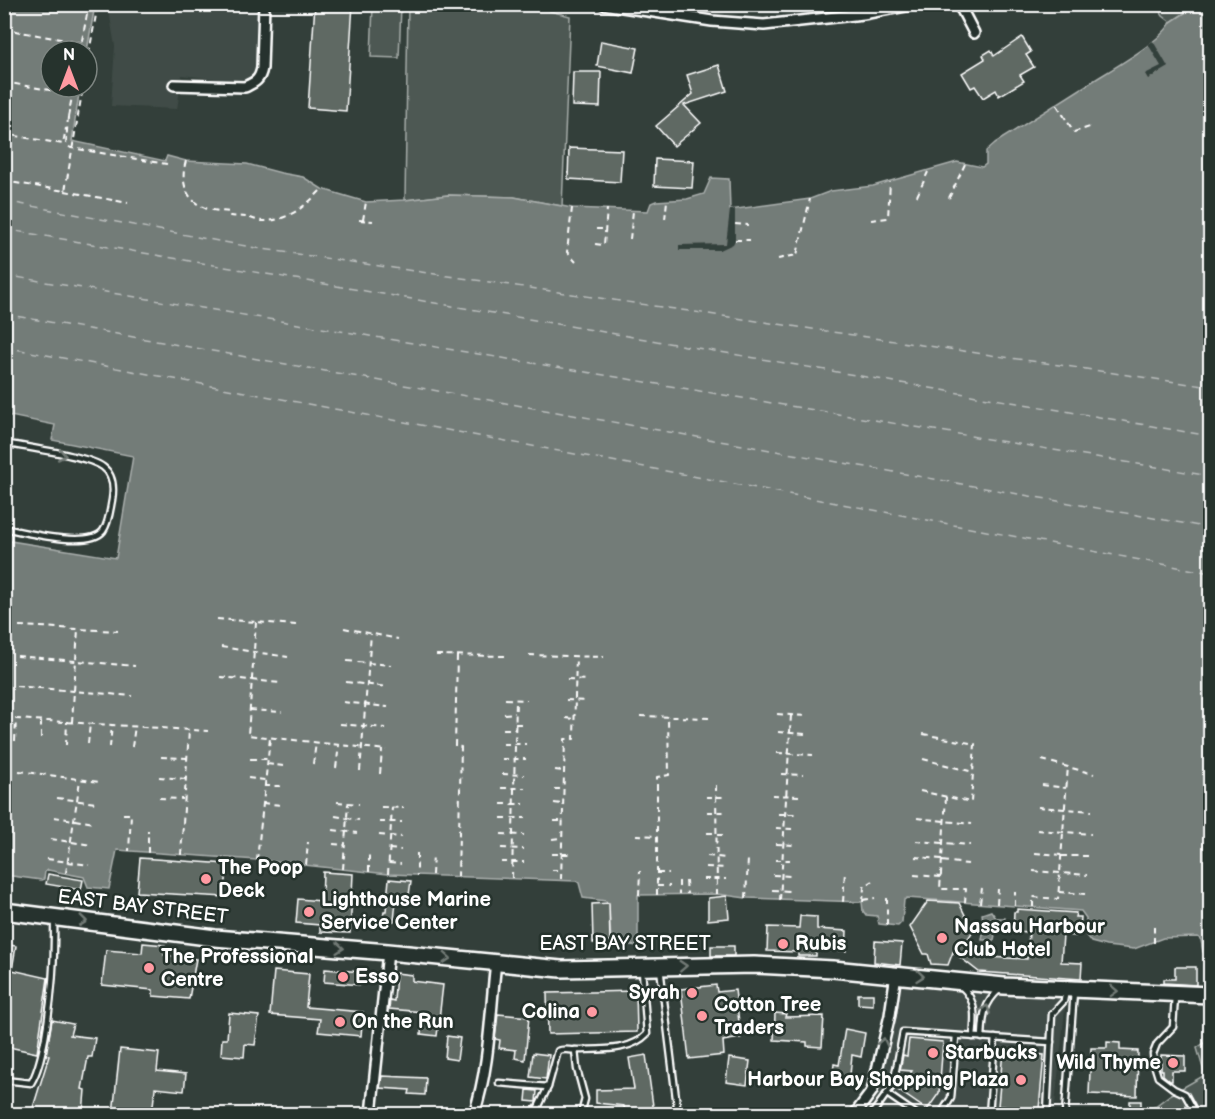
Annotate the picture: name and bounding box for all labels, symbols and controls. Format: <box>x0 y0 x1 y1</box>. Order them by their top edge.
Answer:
north arrow <box>39 39 99 99</box>
text: N <box>63 46 75 65</box>
one-way arrow <box>57 448 67 461</box>
place label: The Poop Deck <box>218 856 303 903</box>
marker: The Poop Deck <box>199 872 213 886</box>
street label: EAST BAY STREET <box>56 885 230 929</box>
place label: Lighthouse Marine Service Center <box>321 888 491 935</box>
marker: Lighthouse Marine Service Center <box>302 905 316 919</box>
one-way arrow <box>79 915 88 927</box>
place label: Nassau Harbour Club Hotel <box>954 915 1106 962</box>
marker: Nassau Harbour Club Hotel <box>935 931 949 945</box>
street label: EAST BAY STREET <box>539 932 711 956</box>
place label: Rubis <box>795 932 847 956</box>
marker: Rubis <box>776 937 790 951</box>
one-way arrow <box>335 941 344 954</box>
place label: The Professional Centre <box>161 945 313 992</box>
one-way arrow <box>442 951 451 964</box>
one-way arrow <box>678 959 687 972</box>
marker: The Professional Centre <box>142 961 156 975</box>
place label: Esso <box>355 965 399 989</box>
one-way arrow <box>915 969 924 982</box>
marker: Esso <box>336 970 350 984</box>
place label: Syrah <box>629 981 680 1005</box>
one-way arrow <box>1109 984 1118 997</box>
marker: Syrah <box>685 986 699 1000</box>
place label: Cotton Tree Traders <box>714 993 821 1040</box>
place label: Colina <box>522 1000 580 1024</box>
one-way arrow <box>979 1004 992 1014</box>
marker: Colina <box>585 1005 599 1019</box>
marker: Cotton Tree Traders <box>695 1009 709 1023</box>
place label: On the Run <box>352 1010 454 1034</box>
marker: On the Run <box>333 1015 347 1029</box>
one-way arrow <box>876 1037 889 1047</box>
place label: Starbucks <box>945 1041 1037 1065</box>
marker: Starbucks <box>926 1046 940 1060</box>
place label: Wild Thyme <box>1056 1051 1161 1075</box>
marker: Wild Thyme <box>1166 1056 1180 1070</box>
place label: Harbour Bay Shopping Plaza <box>747 1068 1009 1092</box>
marker: Harbour Bay Shopping Plaza <box>1014 1073 1028 1087</box>

